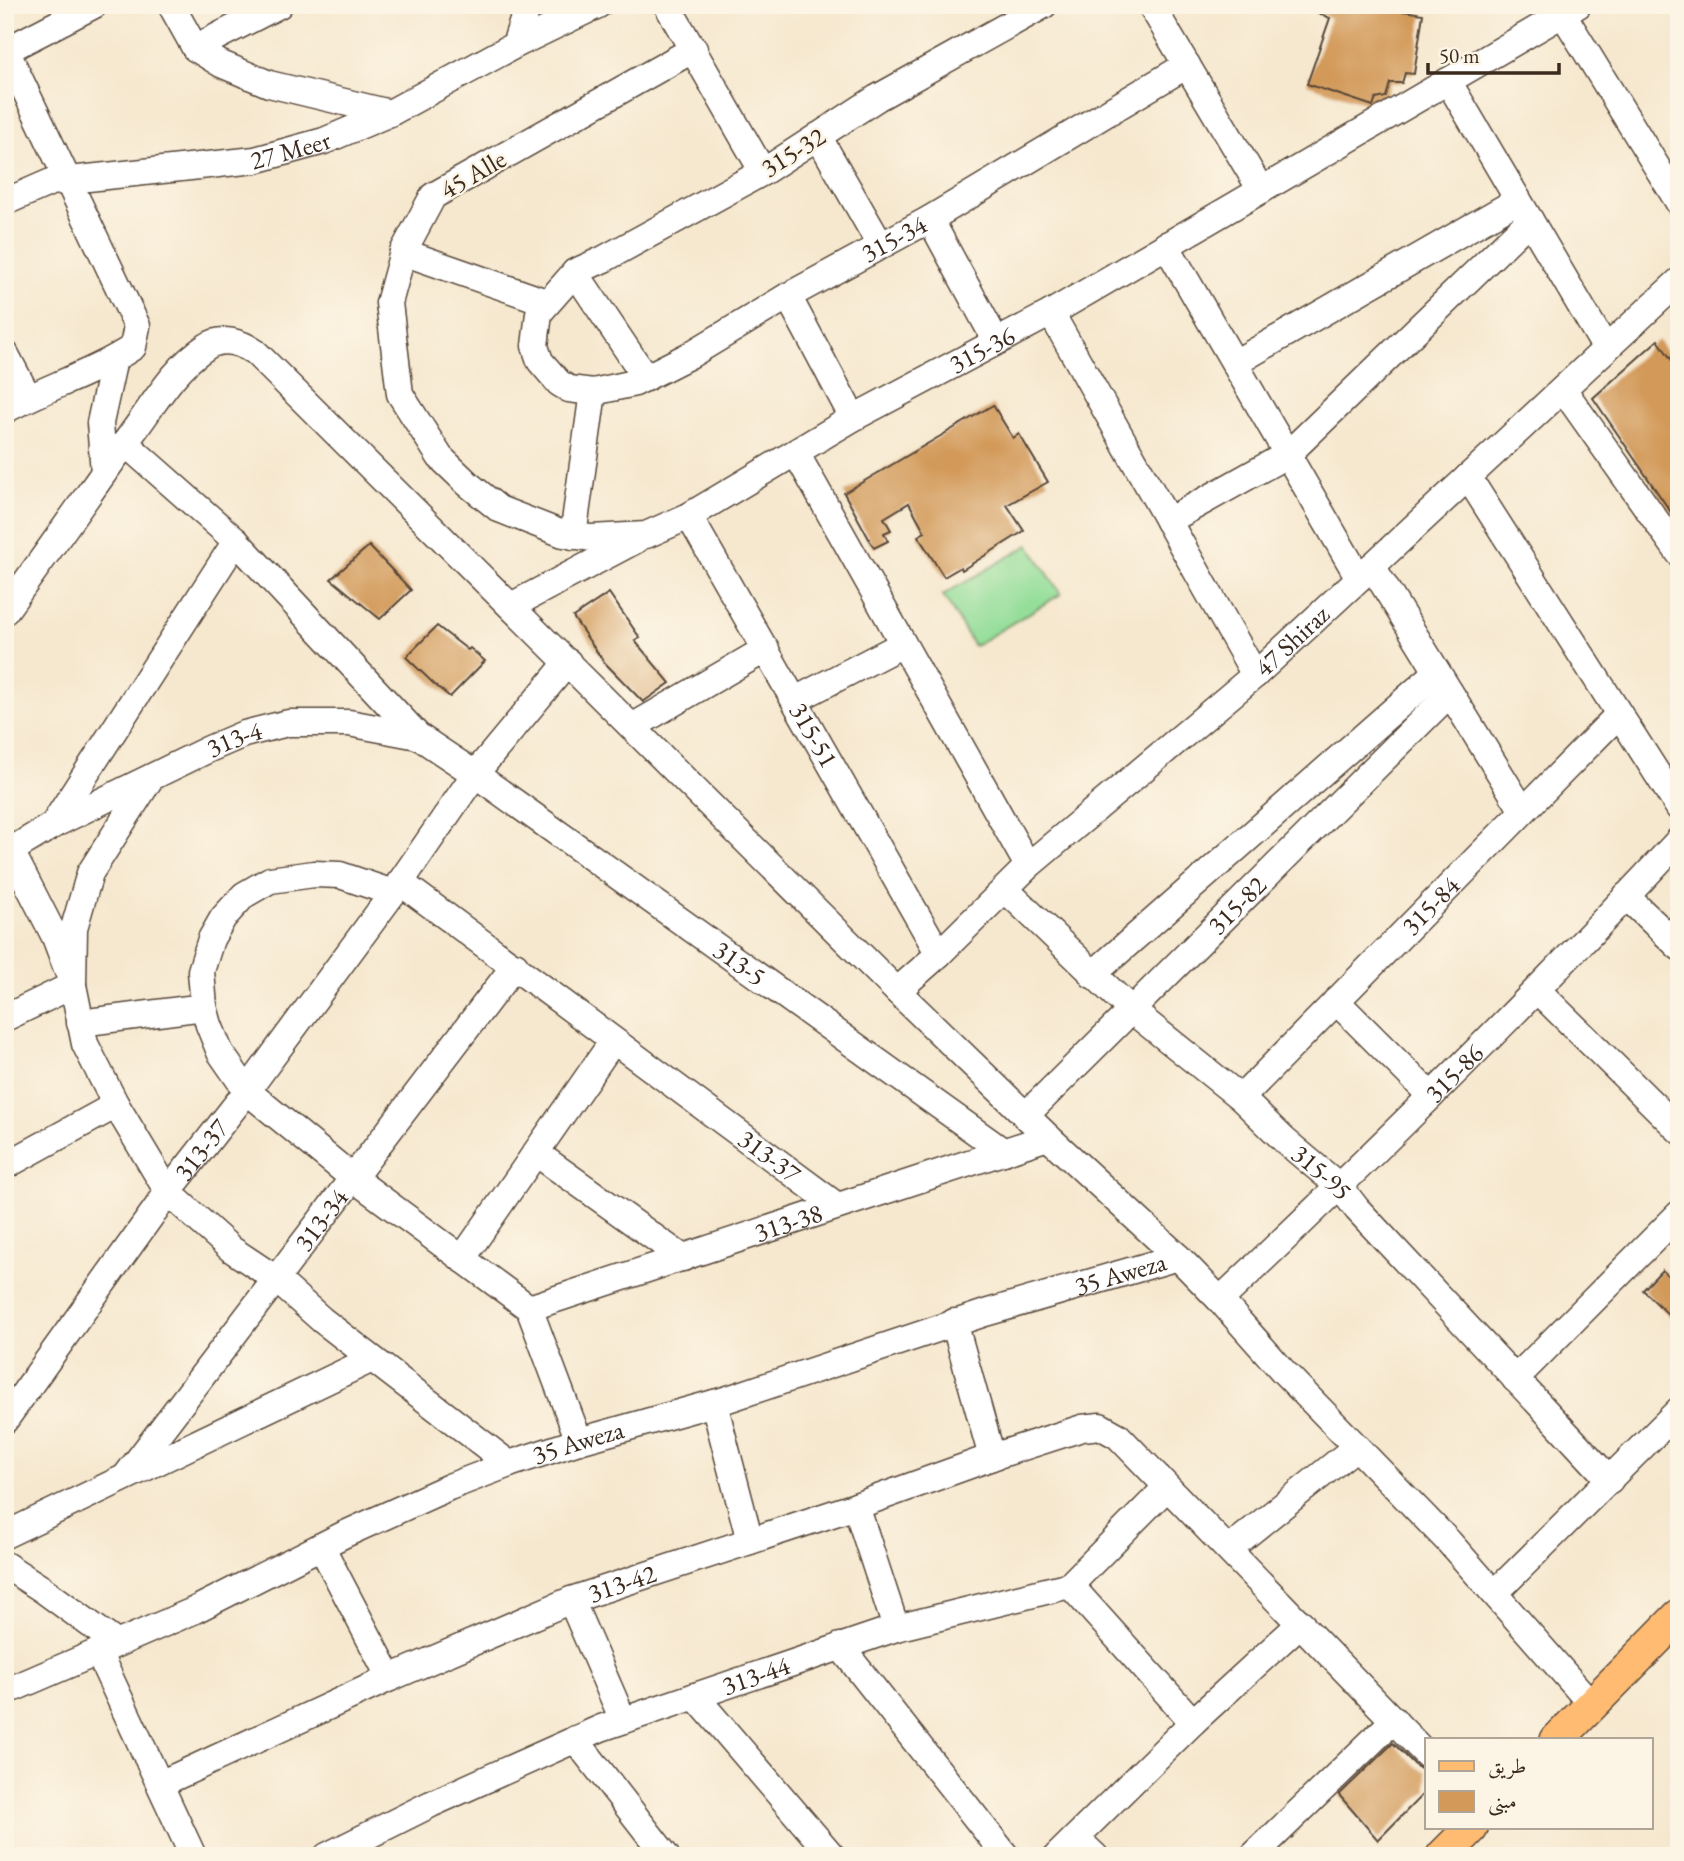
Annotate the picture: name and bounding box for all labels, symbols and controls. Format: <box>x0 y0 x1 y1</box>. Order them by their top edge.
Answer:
scale bar <box>1428 32 1560 76</box>
text: 50 m <box>1439 42 1480 69</box>
street label: 315-32 <box>755 119 832 185</box>
street label: 27 Meer <box>246 123 336 178</box>
street label: 45 Alle <box>434 142 512 206</box>
street label: 315-34 <box>855 207 933 270</box>
street label: 315-36 <box>943 318 1021 381</box>
street label: 47 Shiraz <box>1247 597 1337 684</box>
street label: 315-51 <box>782 696 846 773</box>
street label: 313-4 <box>201 713 266 765</box>
street label: 315-82 <box>1200 868 1274 942</box>
street label: 315-84 <box>1394 869 1467 942</box>
street label: 313-5 <box>707 933 773 994</box>
street label: 315-86 <box>1418 1037 1491 1110</box>
street label: 313-37 <box>166 1111 236 1188</box>
street label: 313-37 <box>731 1122 808 1191</box>
street label: 315-95 <box>1285 1137 1360 1206</box>
street label: 313-34 <box>286 1181 356 1258</box>
street label: 313-38 <box>750 1196 827 1250</box>
street label: 35 Aweza <box>1071 1244 1171 1303</box>
street label: 35 Aweza <box>528 1412 628 1472</box>
street label: 313-42 <box>584 1556 661 1610</box>
street label: 313-44 <box>717 1648 795 1703</box>
legend <box>1425 1738 1652 1829</box>
text: طريق <box>1488 1752 1526 1779</box>
text: مبنى <box>1488 1787 1517 1816</box>

